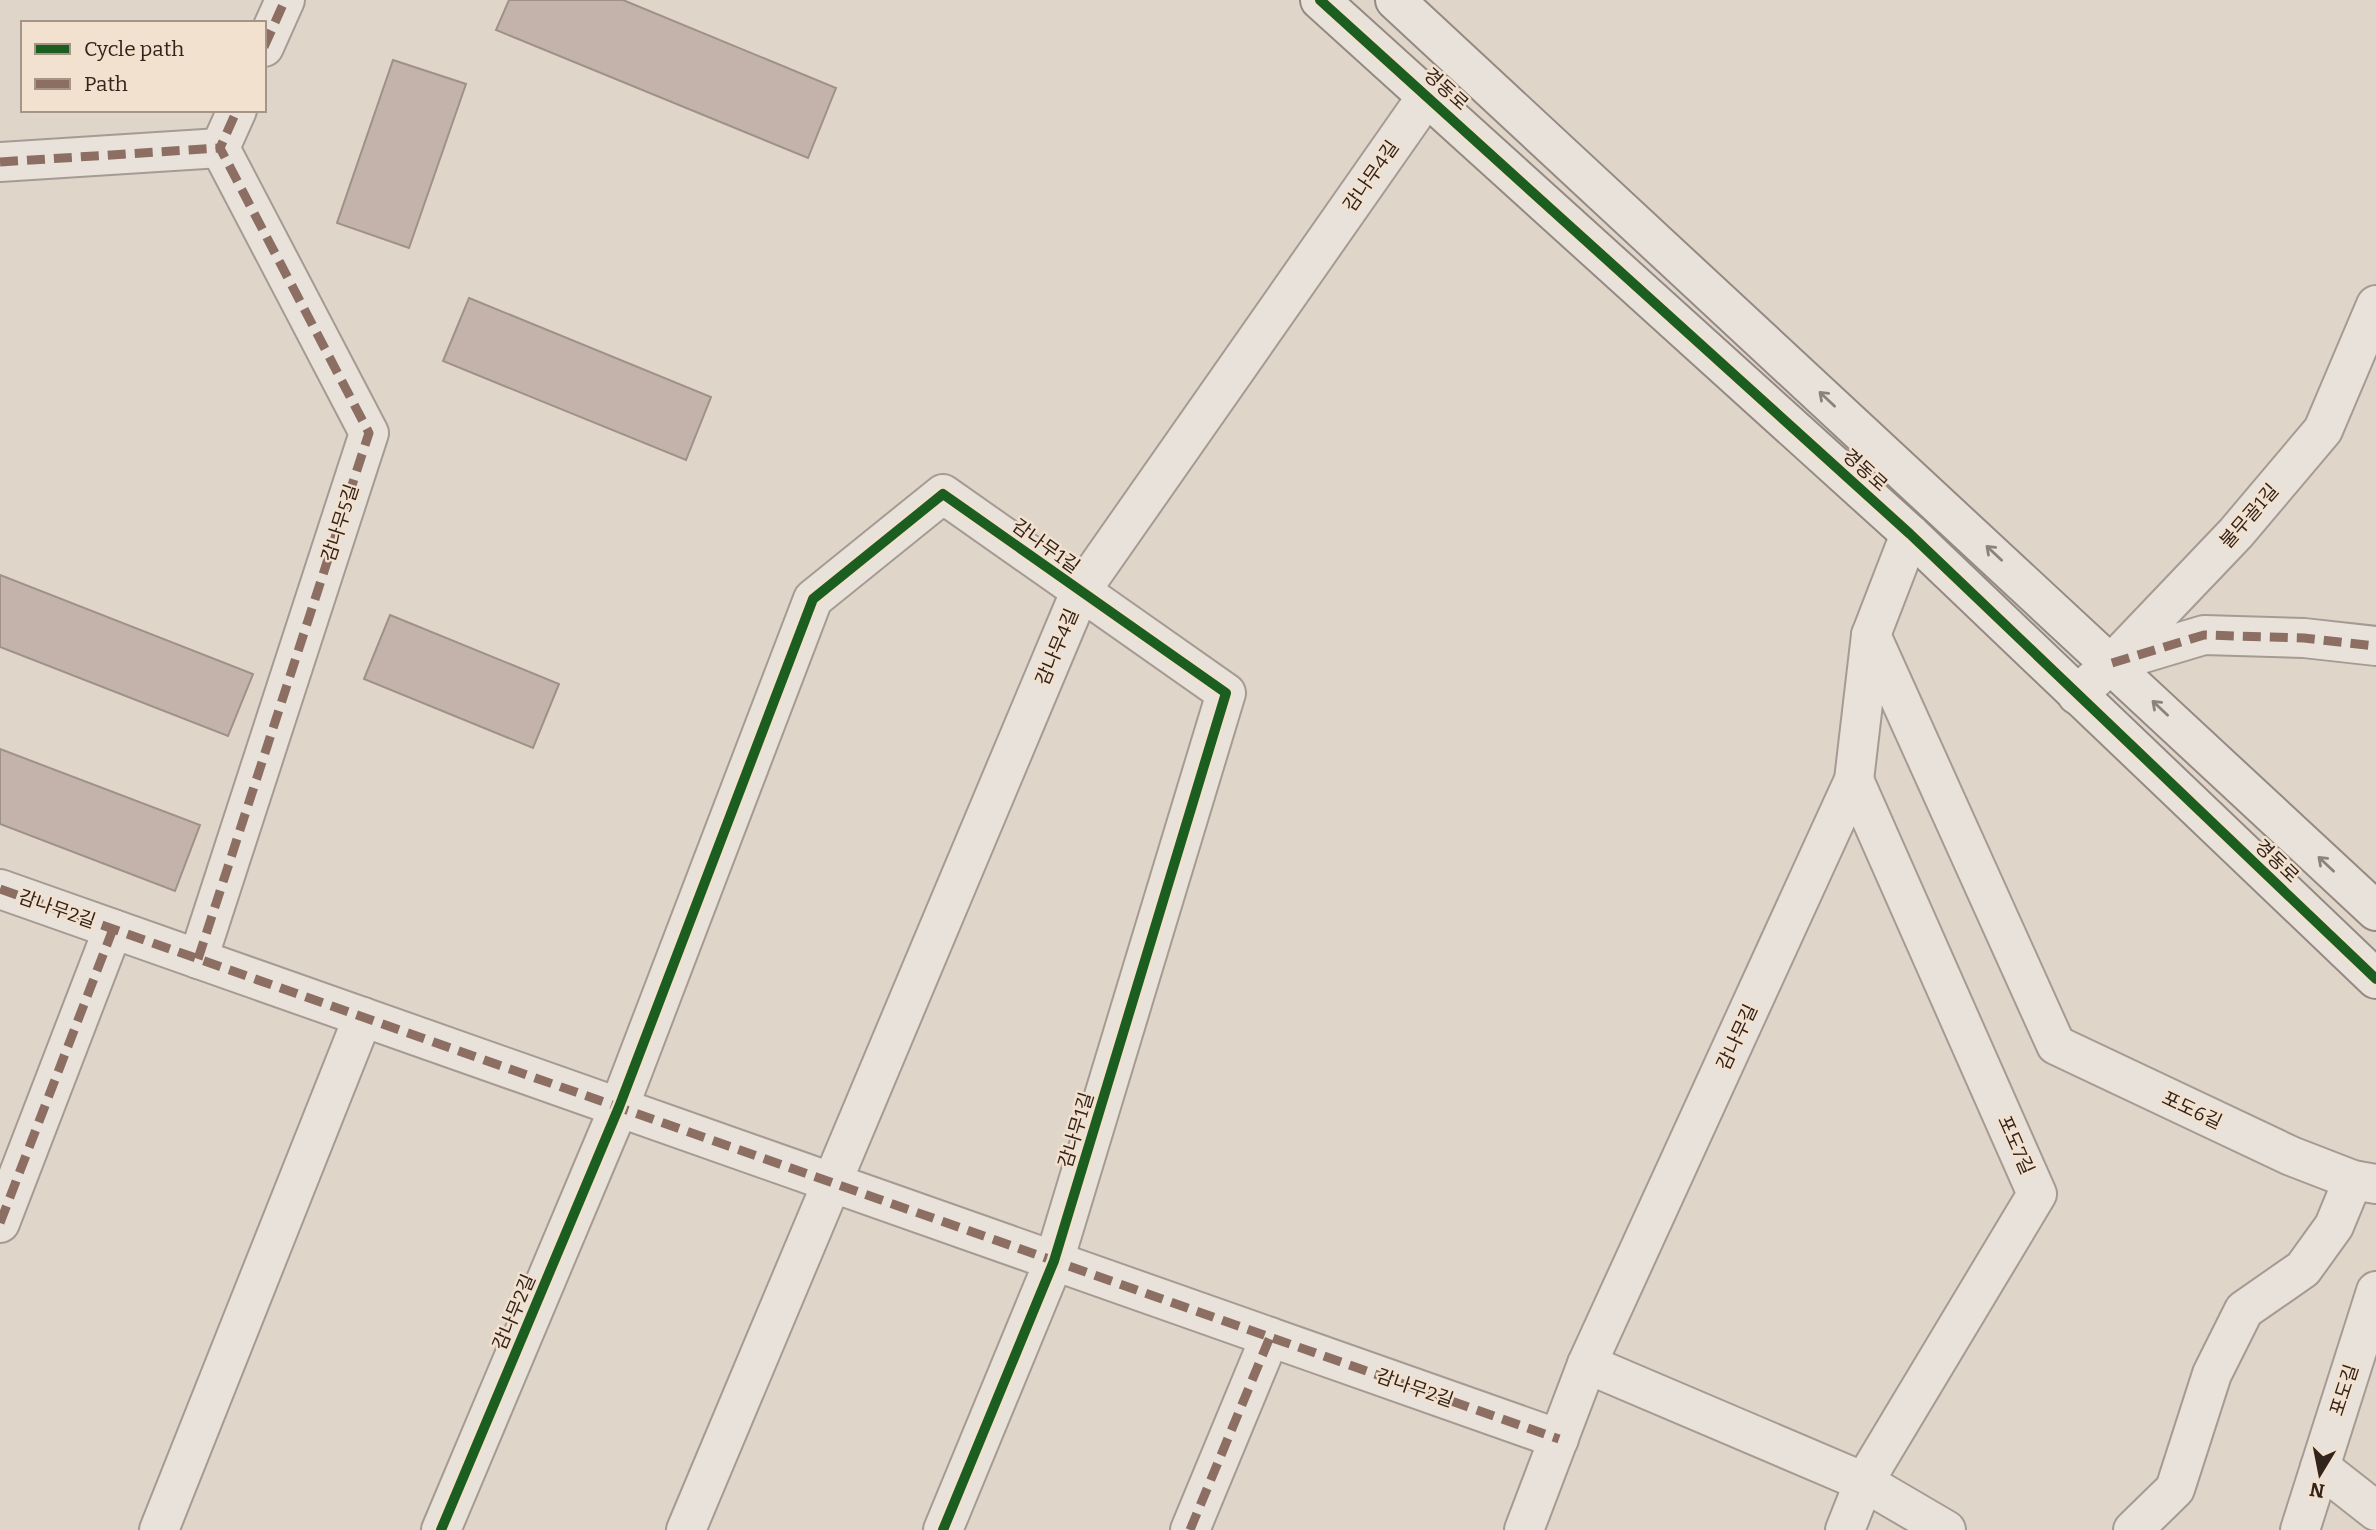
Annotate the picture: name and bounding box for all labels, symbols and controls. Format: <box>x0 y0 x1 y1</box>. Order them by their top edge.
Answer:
legend <box>21 21 266 112</box>
text: Cycle path <box>84 36 184 62</box>
street label: 경동로 <box>1419 63 1473 115</box>
text: Path <box>84 71 128 97</box>
street label: 감나무4길 <box>1338 136 1404 216</box>
one-way arrow <box>1818 391 1836 407</box>
street label: 경동로 <box>1838 444 1892 496</box>
street label: 불무골1길 <box>2215 479 2283 553</box>
street label: 감나무5길 <box>317 481 363 565</box>
street label: 감나무1길 <box>1008 514 1084 578</box>
one-way arrow <box>1986 545 2003 562</box>
street label: 감나무4길 <box>1031 605 1083 689</box>
one-way arrow <box>2152 700 2169 717</box>
street label: 경동로 <box>2250 835 2304 887</box>
one-way arrow <box>2318 855 2335 872</box>
street label: 감나무2길 <box>15 885 99 933</box>
street label: 감나무길 <box>1712 1000 1762 1074</box>
street label: 포도6길 <box>2158 1086 2226 1134</box>
street label: 감나무1길 <box>1054 1090 1098 1170</box>
street label: 포도7길 <box>1993 1112 2039 1178</box>
street label: 감나무2길 <box>488 1271 540 1353</box>
street label: 포도길 <box>2325 1362 2363 1418</box>
street label: 감나무2길 <box>1373 1364 1457 1412</box>
north arrow <box>2285 1439 2355 1509</box>
text: N <box>2308 1478 2326 1503</box>

